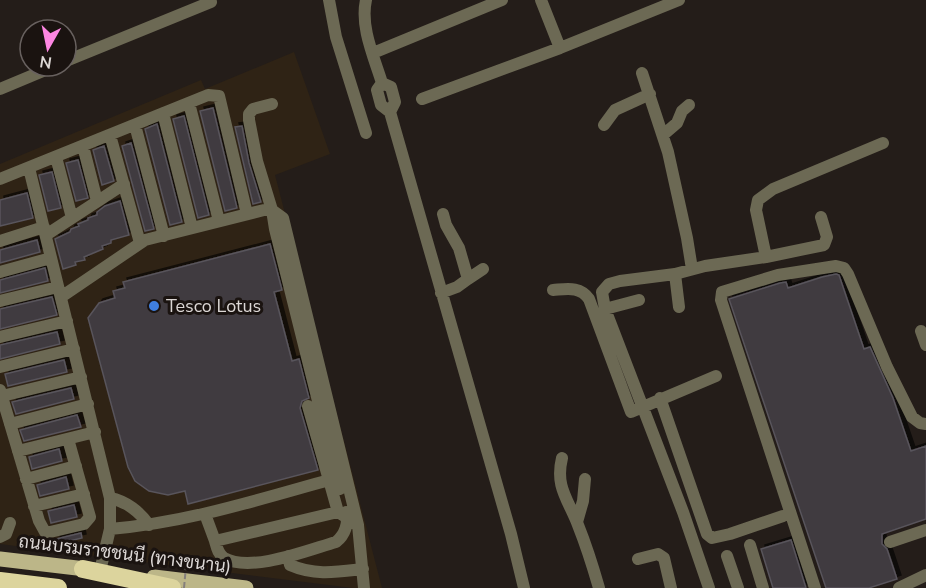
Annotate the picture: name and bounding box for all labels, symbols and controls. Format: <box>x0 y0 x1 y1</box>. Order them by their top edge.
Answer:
north arrow <box>18 18 78 78</box>
text: N <box>38 50 53 74</box>
place label: Tesco Lotus <box>166 294 261 318</box>
marker: Tesco Lotus <box>147 299 161 313</box>
street label: ถนนบรมราชชนนี (ทางขนาน) <box>17 528 233 579</box>

